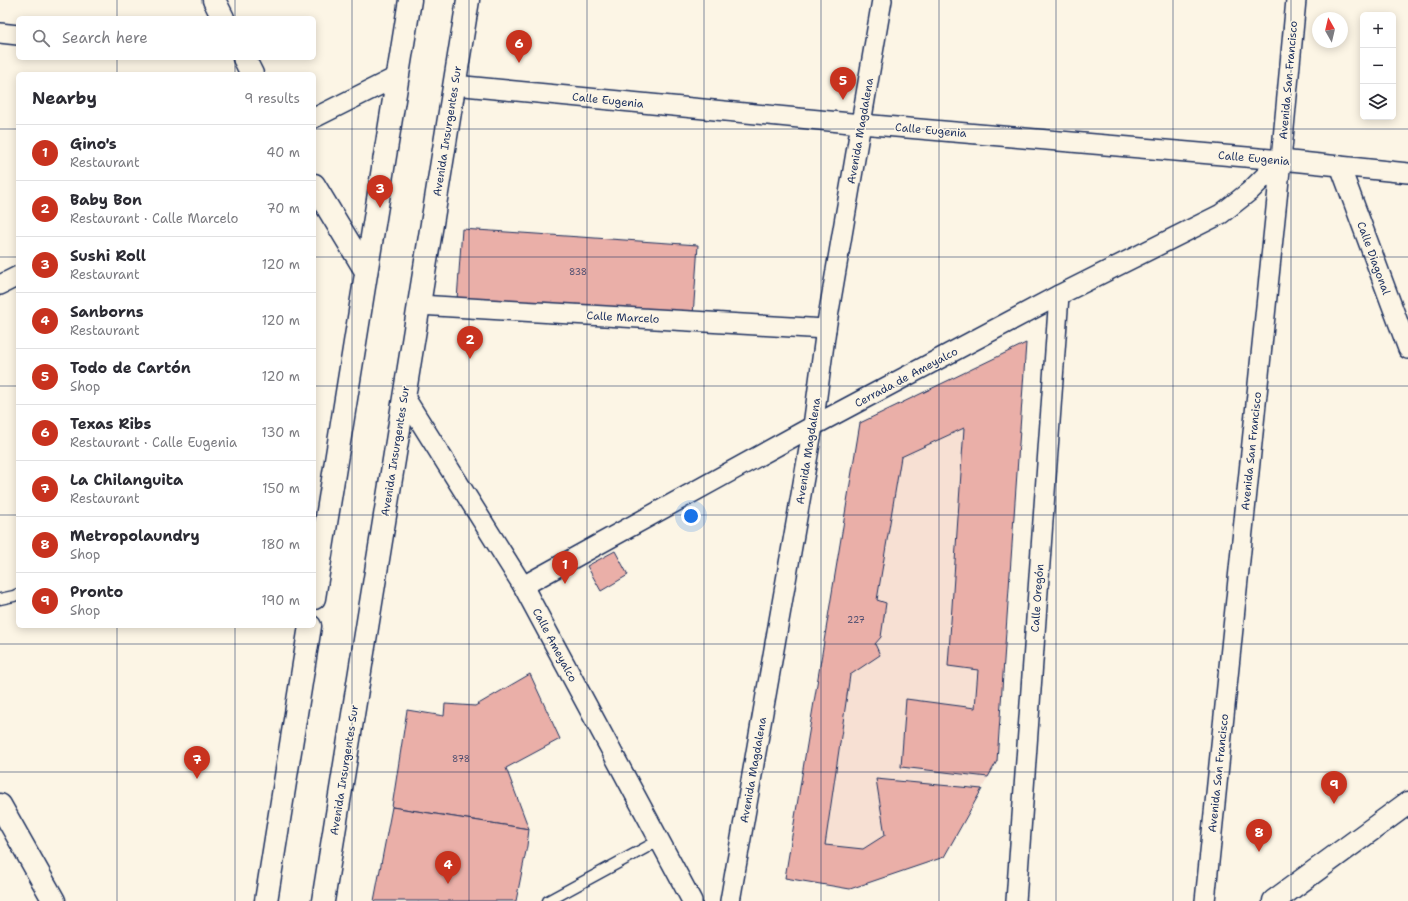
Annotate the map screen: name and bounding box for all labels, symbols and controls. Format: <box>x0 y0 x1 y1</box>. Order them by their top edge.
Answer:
north arrow <box>1312 12 1348 48</box>
map controls <box>1360 12 1396 120</box>
button: + <box>1360 12 1396 48</box>
search box <box>16 16 316 60</box>
street label: Avenida San Francisco <box>1276 20 1301 140</box>
icon: search <box>30 27 52 49</box>
text: Search here <box>62 28 148 48</box>
pin: 6 <box>506 30 532 63</box>
button: − <box>1360 48 1396 84</box>
street label: Avenida Insurgentes Sur <box>430 65 465 197</box>
pin: 5 <box>830 67 856 100</box>
street label: Avenida Magdalena <box>844 77 877 185</box>
button: layers <box>1360 84 1396 120</box>
text: Nearby <box>32 87 97 109</box>
street label: Calle Eugenia <box>571 89 645 112</box>
text: 9 results <box>244 90 300 107</box>
street label: Calle Eugenia <box>895 120 968 141</box>
text: Gino's <box>70 134 117 154</box>
text: 1 <box>42 144 48 161</box>
text: 40 m <box>266 144 300 161</box>
street label: Calle Eugenia <box>1218 148 1291 169</box>
text: Restaurant <box>70 154 140 171</box>
pin: 3 <box>367 175 393 208</box>
text: Baby Bon <box>70 190 142 210</box>
text: 2 <box>40 200 50 217</box>
text: 70 m <box>266 200 300 217</box>
text: Restaurant · Calle Marcelo <box>70 210 238 227</box>
street label: Calle Diagonal <box>1353 219 1394 298</box>
text: Sushi Roll <box>70 246 146 266</box>
text: 3 <box>40 256 50 273</box>
text: 120 m <box>262 256 300 273</box>
text: Restaurant <box>70 266 140 283</box>
house number: 838 <box>569 266 587 278</box>
text: Sanborns <box>70 302 144 322</box>
street label: Calle Marcelo <box>586 308 660 327</box>
text: 4 <box>40 312 50 329</box>
text: 120 m <box>262 312 300 329</box>
text: Restaurant <box>70 322 140 339</box>
pin: 2 <box>457 326 483 359</box>
street label: Cerrada de Ameyalco <box>852 344 961 411</box>
text: Todo de Cartón <box>70 358 191 378</box>
text: 5 <box>41 368 49 385</box>
text: 120 m <box>262 368 300 385</box>
text: Shop <box>70 378 100 395</box>
street label: Avenida Insurgentes Sur <box>378 385 413 517</box>
street label: Avenida San Francisco <box>1238 391 1265 511</box>
street label: Avenida Magdalena <box>793 397 824 505</box>
text: Texas Ribs <box>70 414 151 434</box>
text: 6 <box>40 424 50 441</box>
text: 130 m <box>262 424 300 441</box>
text: Restaurant · Calle Eugenia <box>70 434 237 451</box>
text: La Chilanguita <box>70 470 183 490</box>
text: 7 <box>40 480 50 497</box>
text: 150 m <box>262 480 300 497</box>
text: Restaurant <box>70 490 140 507</box>
your location <box>681 506 701 526</box>
text: Metropolaundry <box>70 526 200 546</box>
text: 8 <box>40 536 50 553</box>
text: 180 m <box>261 536 300 553</box>
text: Shop <box>70 546 100 563</box>
pin: 1 <box>552 551 578 584</box>
street label: Calle Oregón <box>1028 563 1047 633</box>
text: Pronto <box>70 582 123 602</box>
text: 9 <box>40 592 50 609</box>
text: 190 m <box>261 592 300 609</box>
text: Shop <box>70 602 100 619</box>
street label: Calle Ameyalco <box>529 606 580 685</box>
house number: 227 <box>847 614 865 626</box>
street label: Avenida Insurgentes Sur <box>327 704 362 836</box>
street label: Avenida San Francisco <box>1205 713 1232 833</box>
street label: Avenida Magdalena <box>737 716 770 824</box>
pin: 7 <box>184 746 210 779</box>
house number: 878 <box>452 753 470 765</box>
pin: 9 <box>1321 771 1347 804</box>
pin: 8 <box>1246 819 1272 852</box>
pin: 4 <box>435 851 461 884</box>

